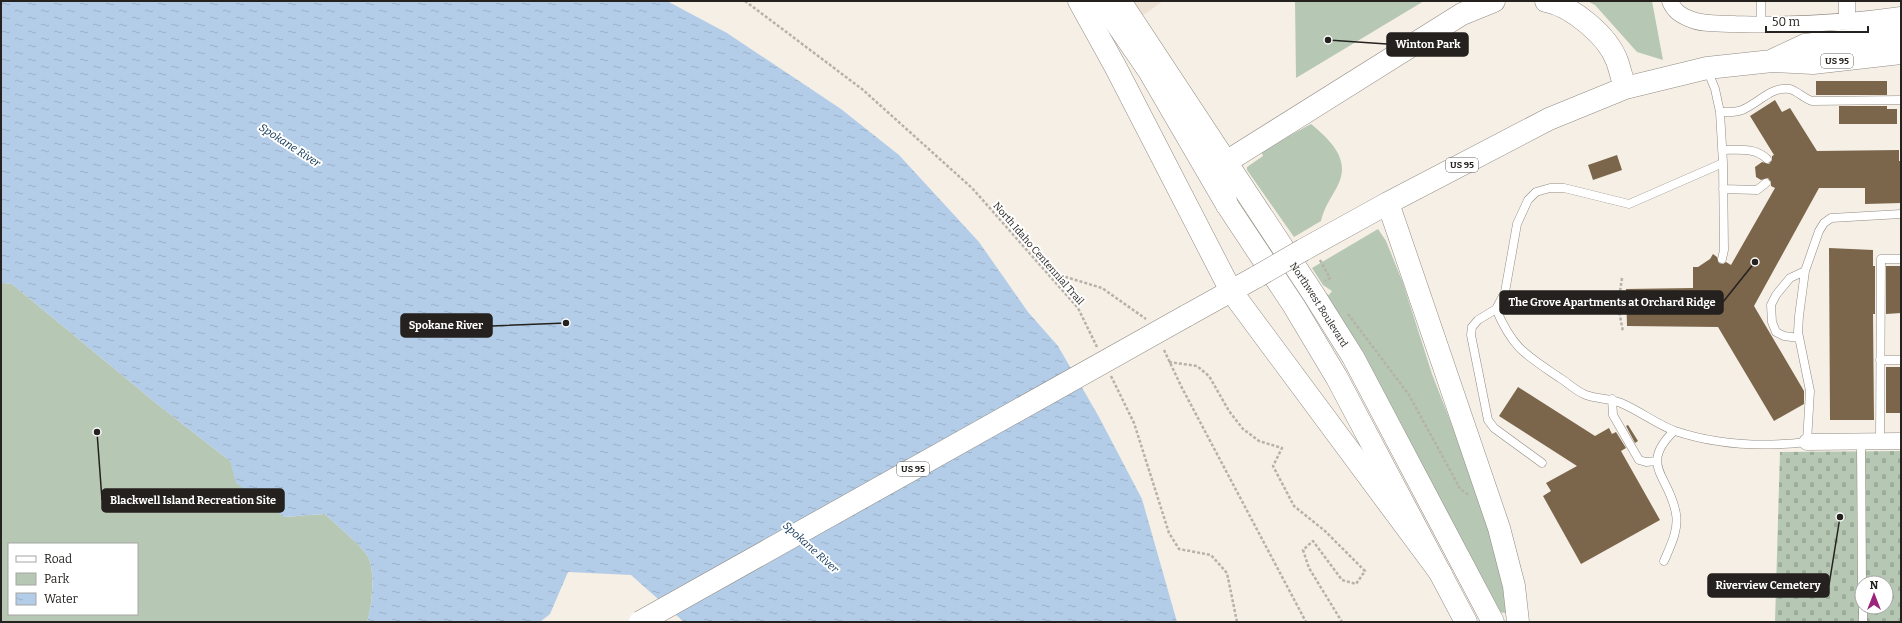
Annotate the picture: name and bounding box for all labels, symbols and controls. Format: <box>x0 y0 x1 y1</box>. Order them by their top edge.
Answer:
scale bar <box>1766 8 1868 34</box>
text: 50 m <box>1772 15 1801 29</box>
callout: Winton Park <box>1387 33 1468 56</box>
text: Winton Park <box>1395 38 1461 51</box>
road number: US 95 <box>1821 54 1853 68</box>
water label: Spokane River <box>257 121 323 170</box>
road number: US 95 <box>1446 158 1478 172</box>
street label: North Idaho Centennial Trail <box>990 200 1086 308</box>
street label: Northwest Boulevard <box>1287 260 1350 349</box>
callout: The Grove Apartments at Orchard Ridge <box>1500 291 1723 314</box>
text: The Grove Apartments at Orchard Ridge <box>1508 296 1716 309</box>
callout: Spokane River <box>401 314 492 337</box>
text: Spokane River <box>409 319 484 332</box>
road number: US 95 <box>897 462 929 476</box>
callout: Blackwell Island Recreation Site <box>102 489 284 512</box>
text: Blackwell Island Recreation Site <box>110 494 276 507</box>
water label: Spokane River <box>780 519 842 576</box>
legend <box>8 543 138 615</box>
text: Road <box>44 552 72 566</box>
text: Park <box>44 572 70 586</box>
callout: Riverview Cemetery <box>1708 574 1829 597</box>
north arrow <box>1854 575 1894 615</box>
text: Riverview Cemetery <box>1715 579 1821 592</box>
text: N <box>1870 579 1879 592</box>
text: Water <box>44 592 79 606</box>

